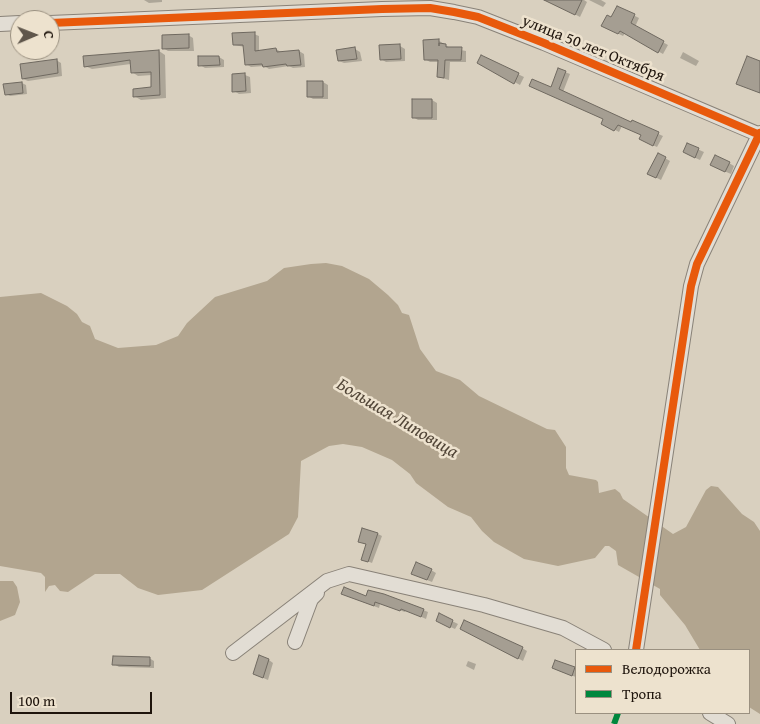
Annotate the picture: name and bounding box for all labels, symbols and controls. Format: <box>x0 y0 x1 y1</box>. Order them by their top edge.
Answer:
north arrow <box>10 10 60 60</box>
street label: улица 50 лет Октября <box>519 12 667 86</box>
text: С <box>39 31 59 39</box>
water label: Большая Липовица <box>332 374 462 464</box>
legend <box>575 649 750 714</box>
text: Велодорожка <box>622 658 711 679</box>
scale bar <box>12 682 155 714</box>
text: Тропа <box>622 683 662 704</box>
text: 100 m <box>18 690 55 711</box>

